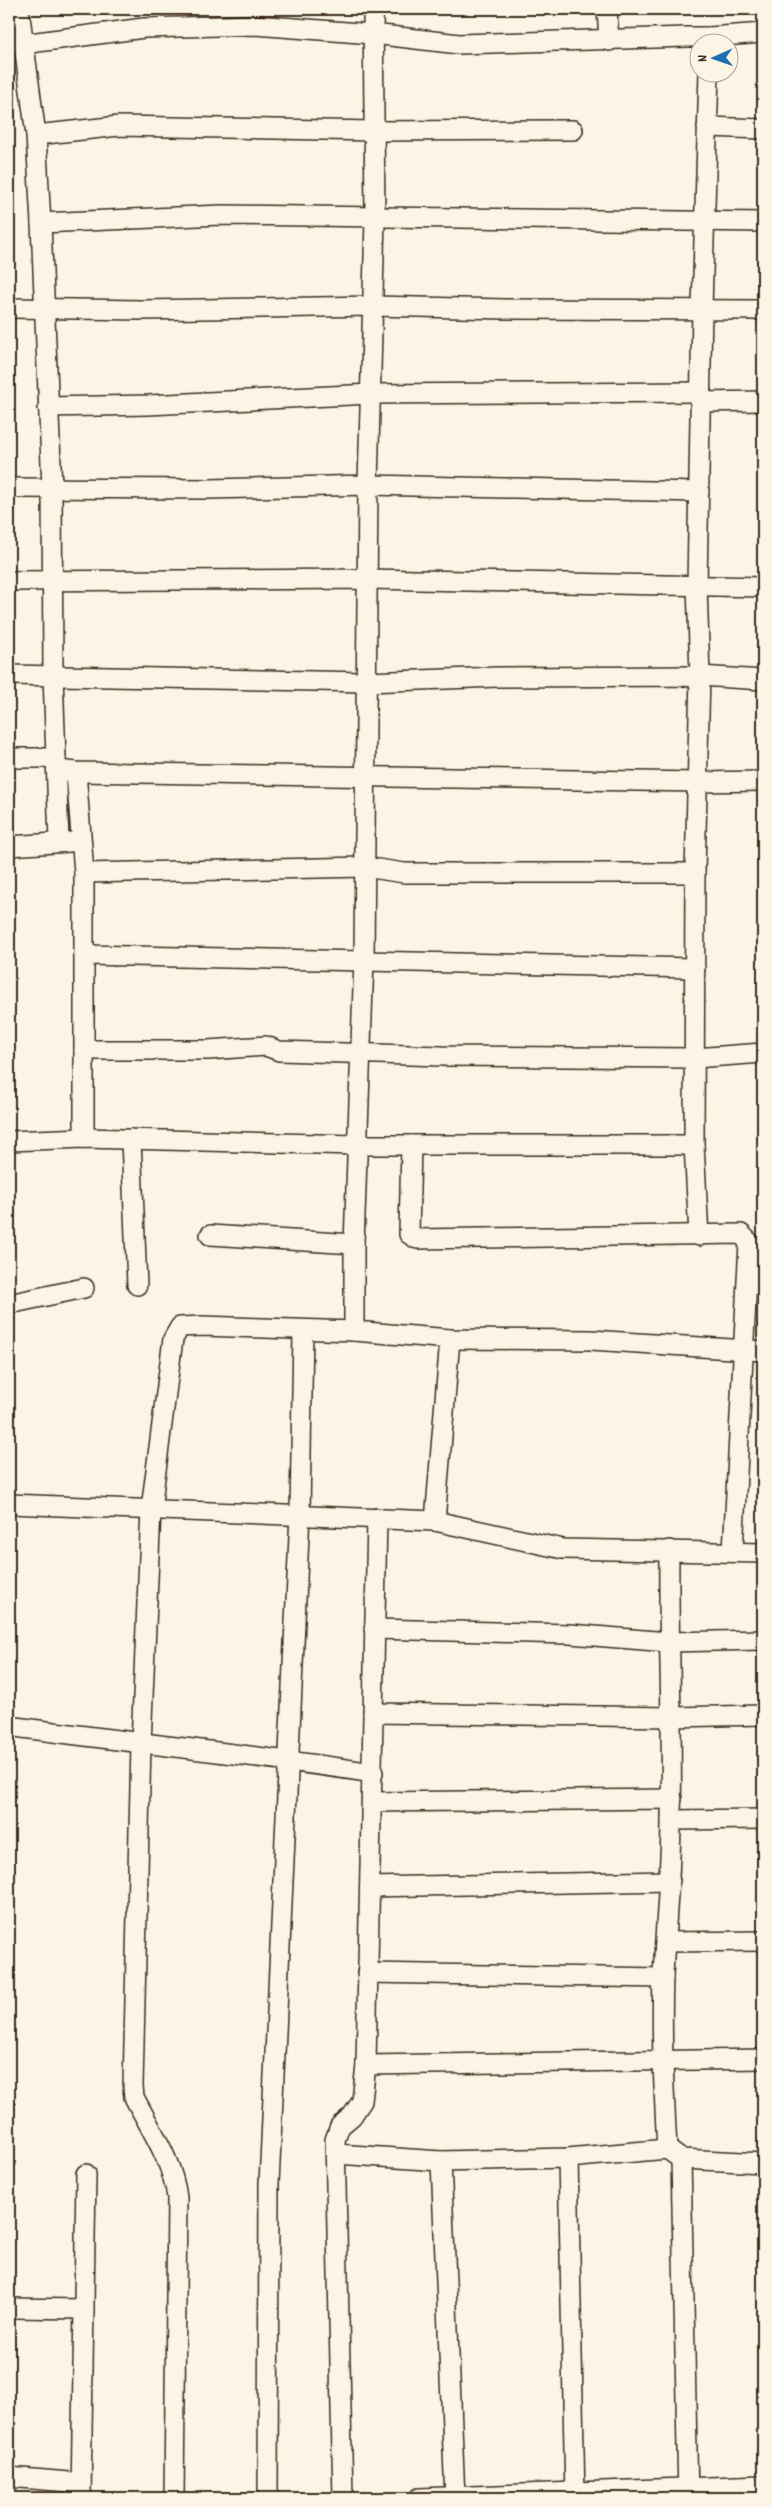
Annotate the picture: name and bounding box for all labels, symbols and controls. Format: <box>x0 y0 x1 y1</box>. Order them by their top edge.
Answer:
north arrow <box>690 32 740 82</box>
text: N <box>693 54 713 62</box>

